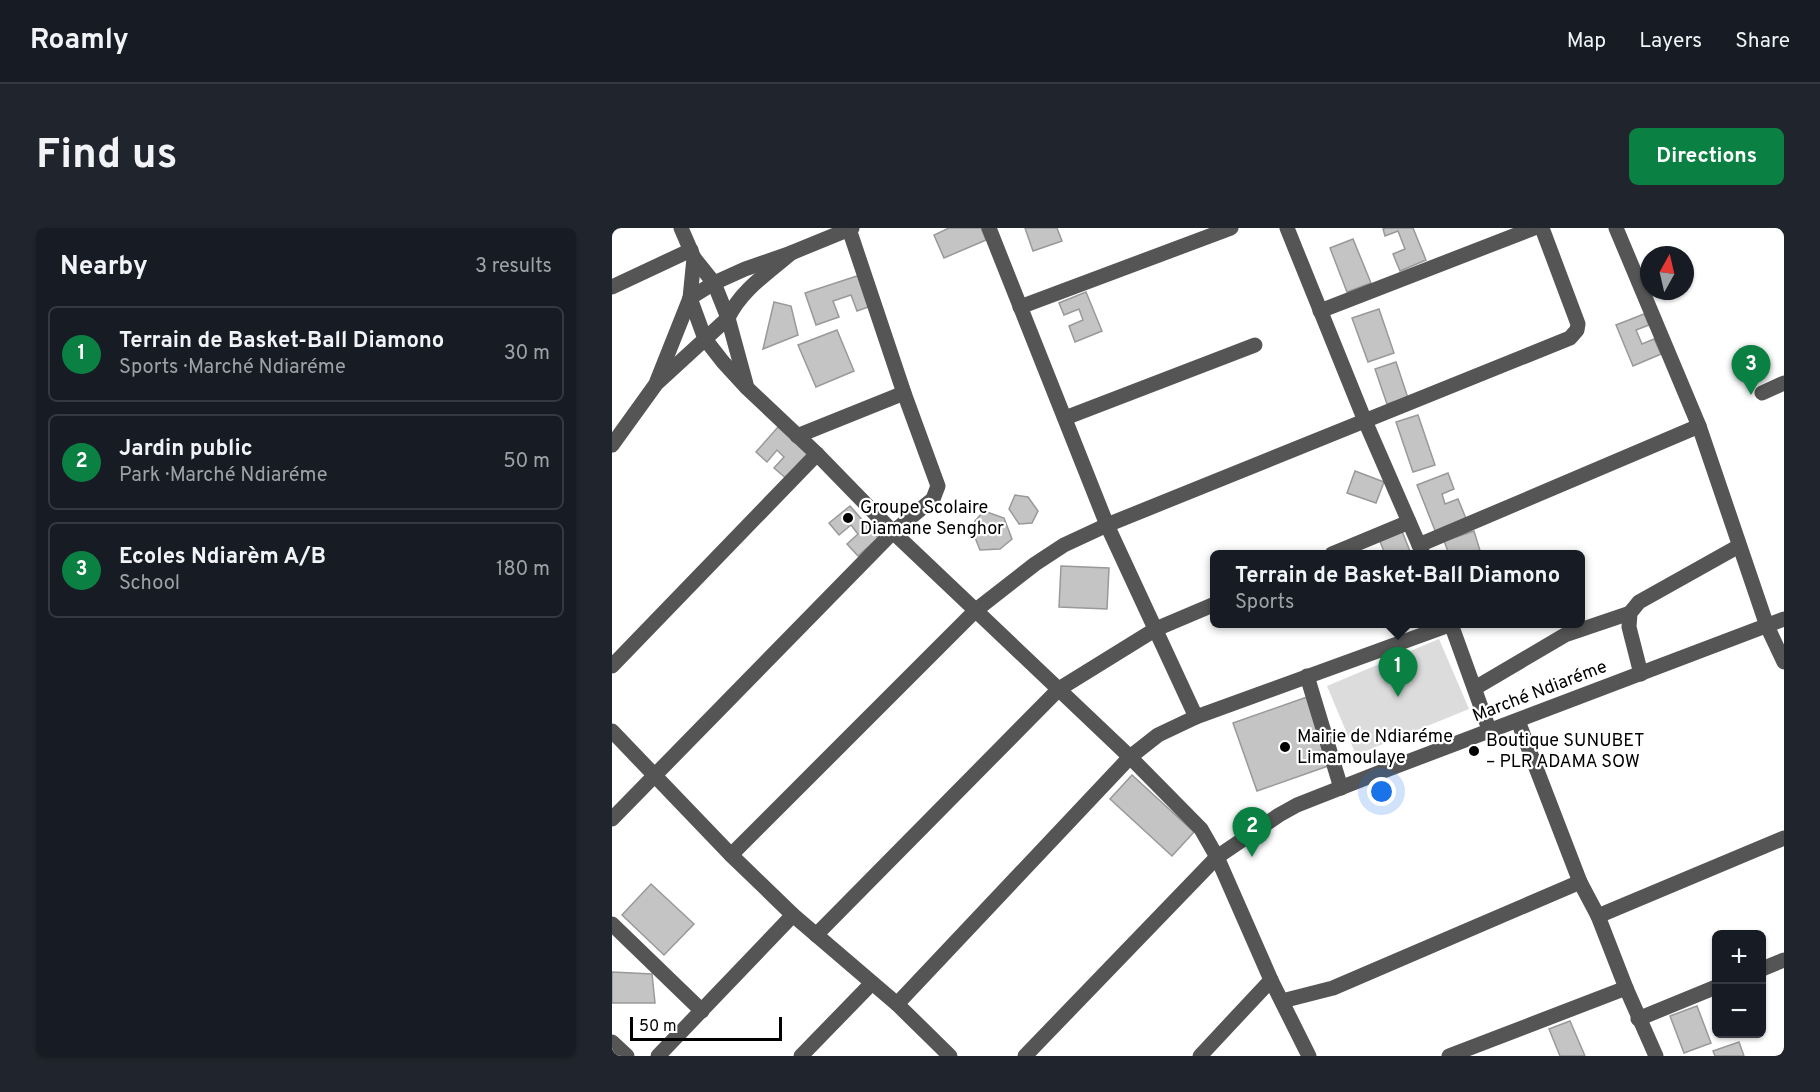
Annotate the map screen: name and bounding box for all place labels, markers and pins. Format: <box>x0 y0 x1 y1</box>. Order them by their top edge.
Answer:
pin: 3 <box>1732 346 1770 395</box>
place label: Groupe Scolaire Diamane Senghor <box>860 497 1004 541</box>
marker: Groupe Scolaire Diamane Senghor <box>841 511 855 525</box>
pin: 1 <box>1378 648 1418 697</box>
place label: Mairie de Ndiaréme Limamoulaye <box>1297 726 1453 770</box>
place label: Boutique SUNUBET – PLR ADAMA SOW <box>1486 730 1645 774</box>
marker: Mairie de Ndiaréme Limamoulaye <box>1278 740 1292 754</box>
marker: Boutique SUNUBET – PLR ADAMA SOW <box>1467 744 1481 758</box>
pin: 2 <box>1232 808 1272 857</box>

